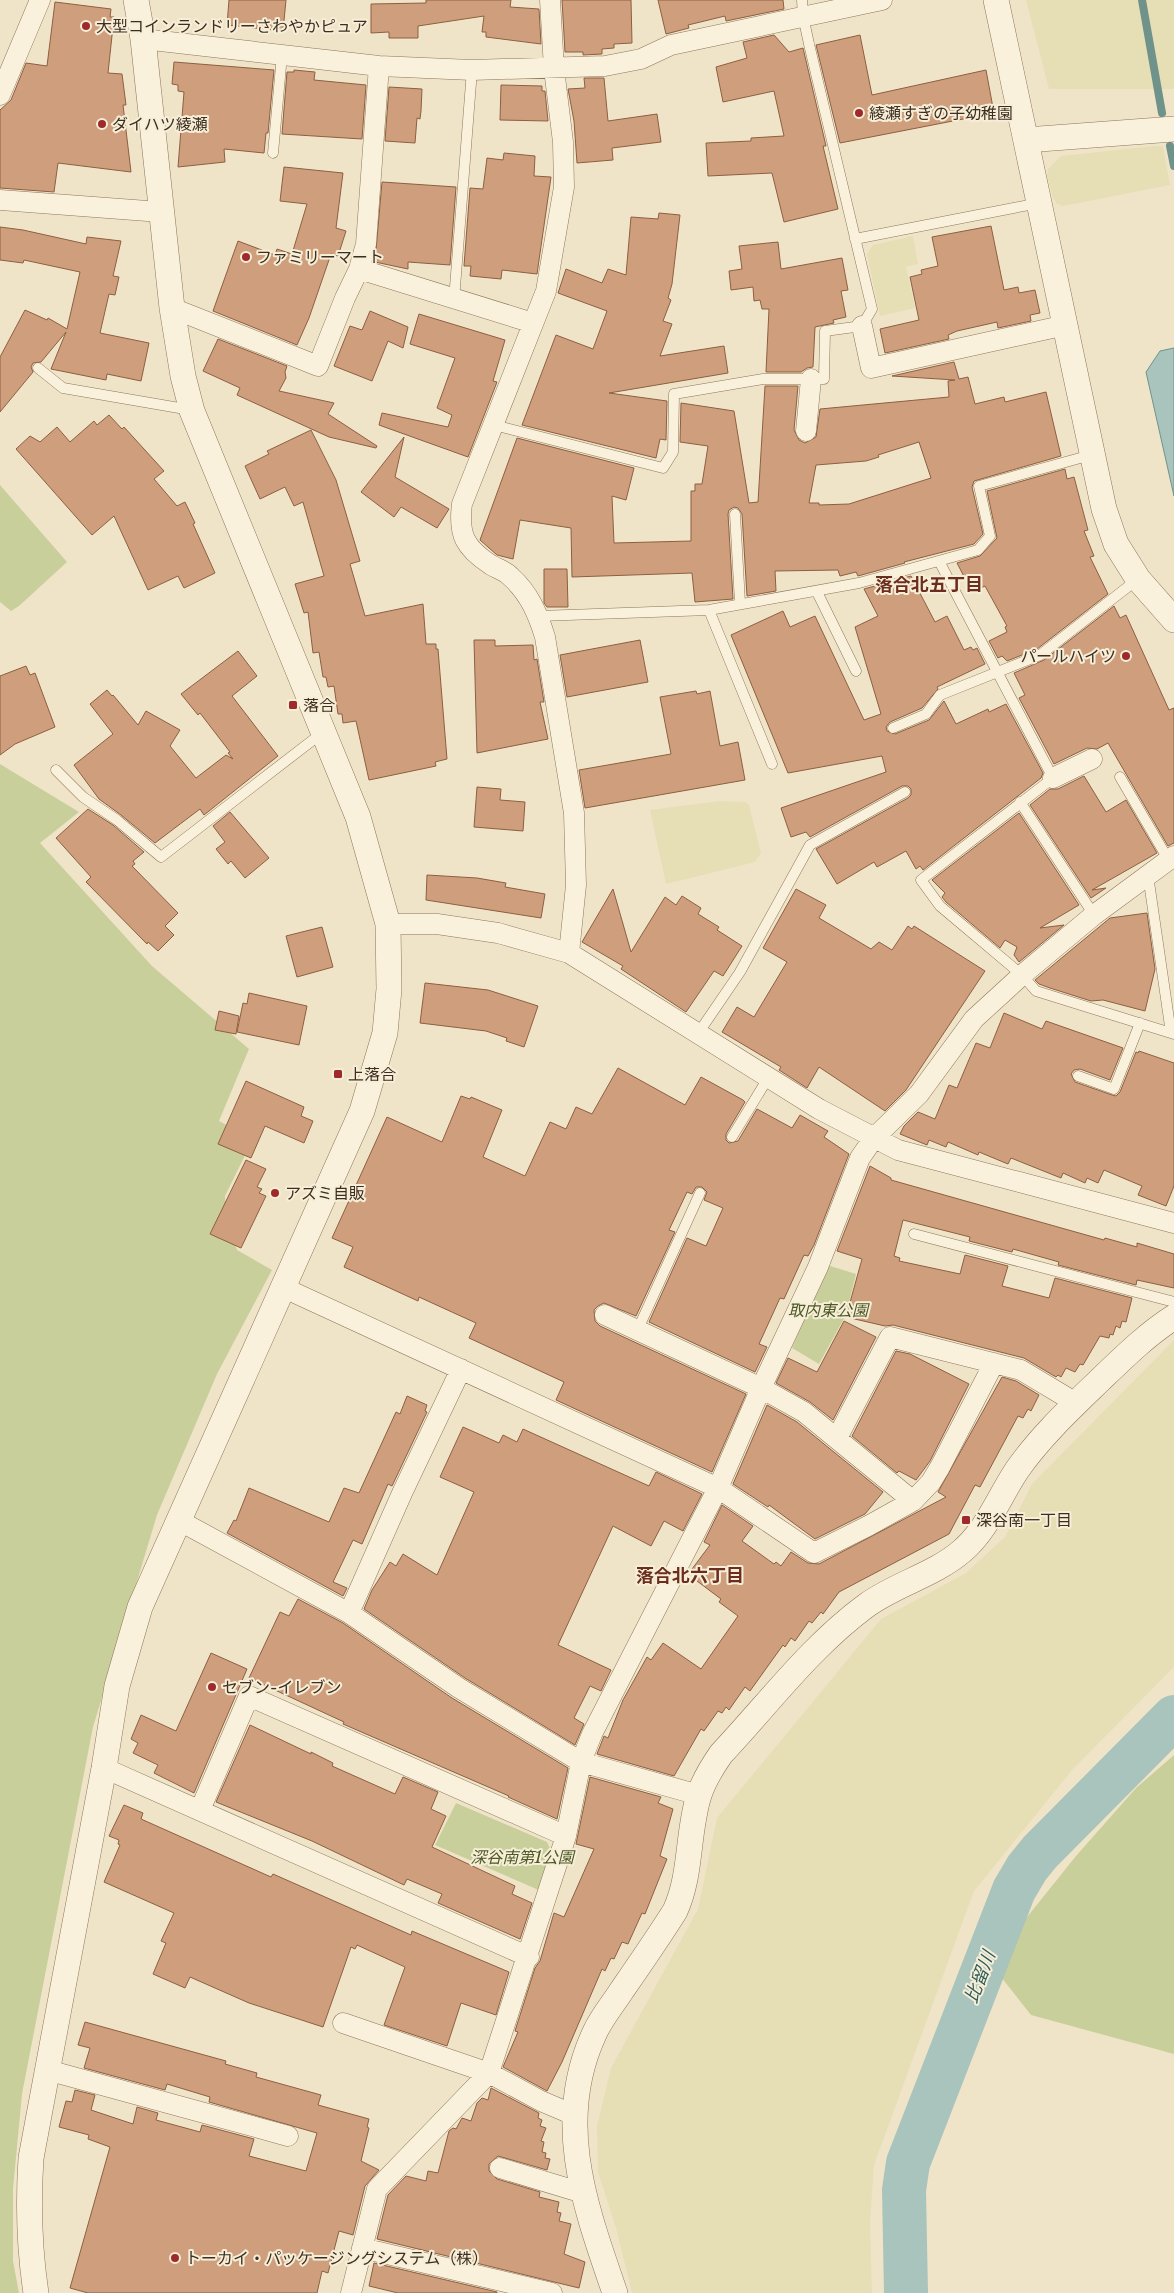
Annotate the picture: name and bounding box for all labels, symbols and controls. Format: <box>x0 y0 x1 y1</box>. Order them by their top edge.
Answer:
place label: 大型コインランドリーさわやかピュア <box>96 16 368 36</box>
marker: 大型コインランドリーさわやかピュア <box>80 20 92 32</box>
place label: 綾瀬すぎの子幼稚園 <box>869 103 1013 123</box>
marker: 綾瀬すぎの子幼稚園 <box>853 107 865 119</box>
place label: ダイハツ綾瀬 <box>112 114 208 134</box>
marker: ダイハツ綾瀬 <box>96 118 108 130</box>
place label: ファミリーマート <box>256 247 384 267</box>
marker: ファミリーマート <box>240 251 252 263</box>
district label: 落合北五丁目 <box>875 574 983 596</box>
place label: パールハイツ <box>1020 646 1116 666</box>
marker: パールハイツ <box>1120 650 1132 662</box>
place label: 落合 <box>303 695 335 715</box>
marker: 落合 <box>287 699 299 711</box>
place label: 上落合 <box>348 1064 396 1084</box>
marker: 上落合 <box>332 1068 344 1080</box>
place label: アズミ自販 <box>285 1183 365 1203</box>
marker: アズミ自販 <box>269 1187 281 1199</box>
park label: 取内東公園 <box>788 1300 870 1320</box>
place label: 深谷南一丁目 <box>976 1510 1072 1530</box>
marker: 深谷南一丁目 <box>960 1514 972 1526</box>
district label: 落合北六丁目 <box>636 1565 744 1587</box>
place label: セブン-イレブン <box>222 1677 341 1697</box>
marker: セブン-イレブン <box>206 1681 218 1693</box>
park label: 深谷南第1公園 <box>470 1847 576 1867</box>
water label: 比留川 <box>960 1946 1001 2006</box>
place label: トーカイ・パッケージングシステム（株） <box>185 2248 488 2268</box>
marker: トーカイ・パッケージングシステム（株） <box>169 2252 181 2264</box>

